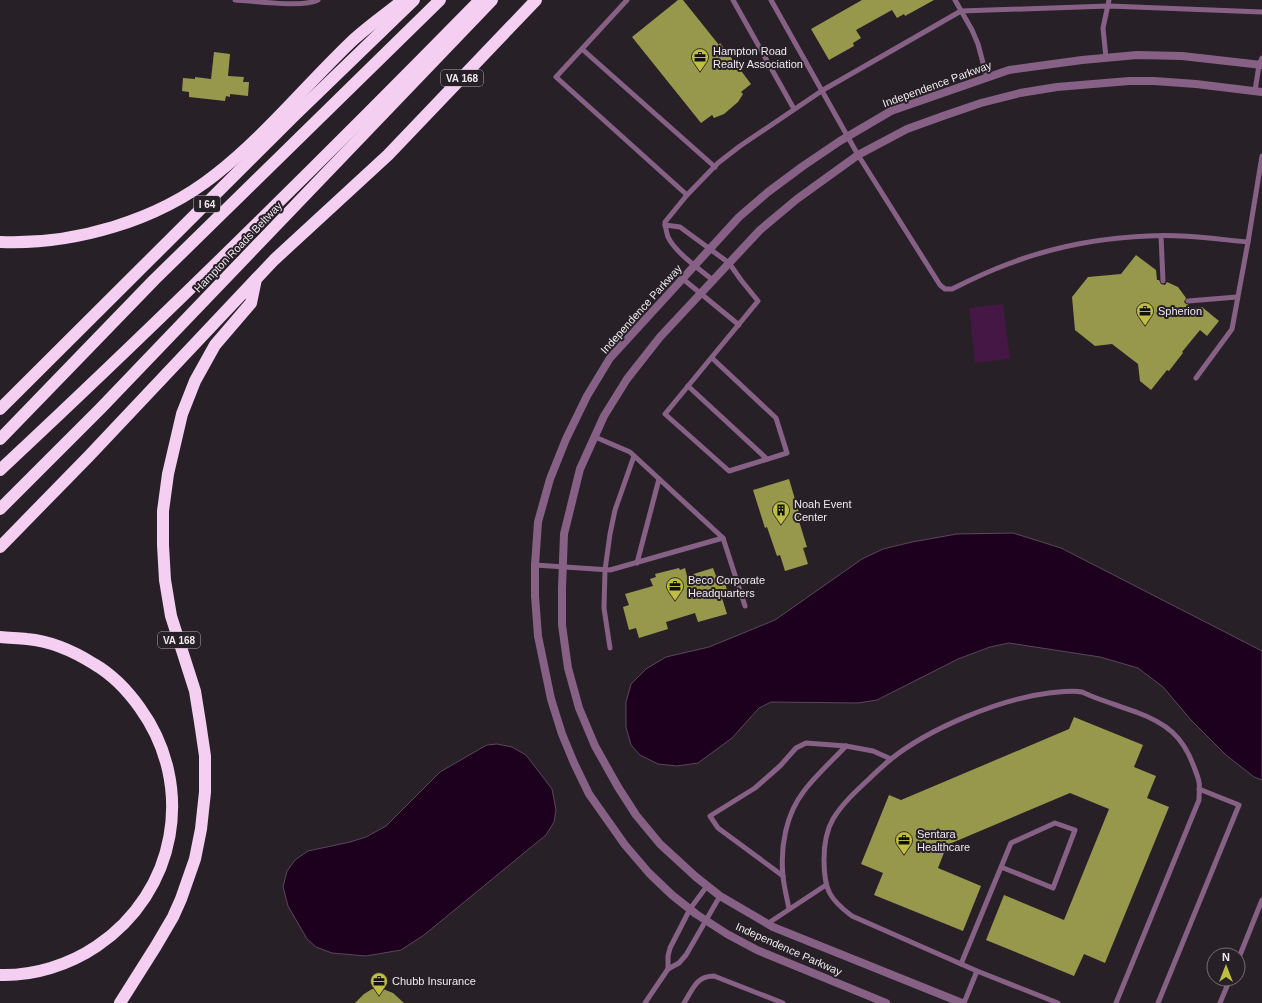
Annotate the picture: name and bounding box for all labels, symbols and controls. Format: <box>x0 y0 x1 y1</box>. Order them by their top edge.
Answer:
place label: Hampton Road Realty Association <box>713 45 803 70</box>
office icon: Hampton Road Realty Association <box>690 47 710 72</box>
street label: Independence Parkway <box>881 59 994 109</box>
road number: VA 168 <box>441 70 483 86</box>
road number: I 64 <box>194 196 220 212</box>
street label: Hampton Roads Beltway <box>192 199 285 295</box>
street label: Independence Parkway <box>598 262 684 356</box>
office icon: Spherion <box>1135 301 1155 326</box>
place label: Spherion <box>1158 305 1202 317</box>
place label: Noah Event Center <box>794 498 851 523</box>
building icon: Noah Event Center <box>771 500 791 525</box>
place label: Beco Corporate Headquarters <box>688 574 765 599</box>
office icon: Beco Corporate Headquarters <box>665 576 685 601</box>
road number: VA 168 <box>158 632 200 648</box>
place label: Sentara Healthcare <box>917 828 970 853</box>
office icon: Sentara Healthcare <box>894 830 914 855</box>
street label: Independence Parkway <box>734 920 844 978</box>
north arrow <box>1206 947 1246 987</box>
text: N <box>1222 951 1230 963</box>
office icon: Chubb Insurance <box>369 971 389 996</box>
place label: Chubb Insurance <box>392 975 476 987</box>

